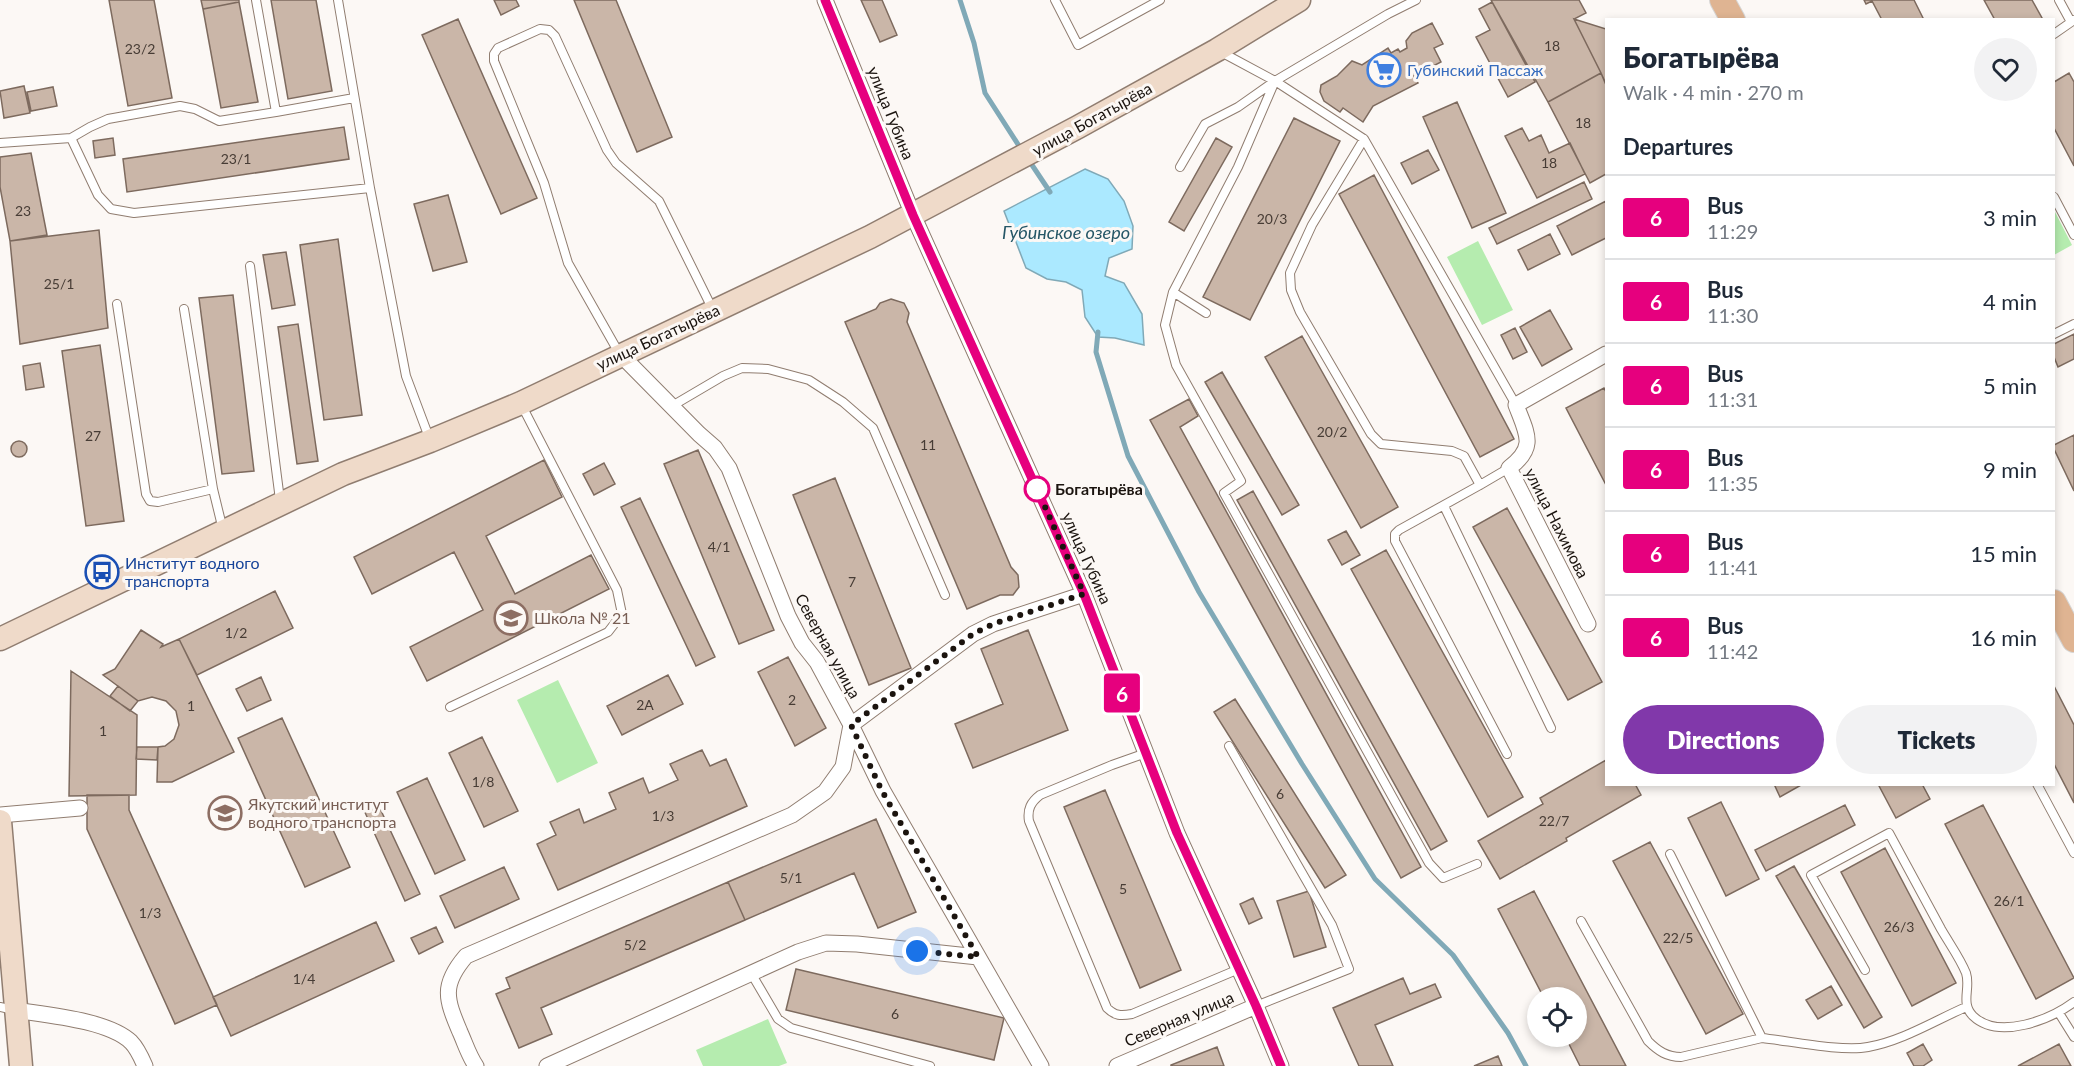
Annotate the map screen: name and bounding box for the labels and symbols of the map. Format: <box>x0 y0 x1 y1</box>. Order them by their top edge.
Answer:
house number: 18 <box>1544 37 1560 54</box>
house number: 23/2 <box>125 40 155 57</box>
supermarket icon: Губинский Пассаж <box>1366 52 1402 88</box>
place label: Губинский Пассаж <box>1407 60 1544 79</box>
street label: улица Губина <box>864 64 919 162</box>
street label: улица Богатырёва <box>1029 78 1155 159</box>
house number: 18 <box>1575 114 1591 131</box>
house number: 23/1 <box>221 150 251 167</box>
house number: 18 <box>1541 154 1557 171</box>
house number: 23 <box>15 202 31 219</box>
house number: 20/3 <box>1257 210 1287 227</box>
water label: Губинское озеро <box>1002 221 1130 243</box>
house number: 25/1 <box>44 275 74 292</box>
street label: улица Богатырёва <box>593 300 723 373</box>
house number: 20/2 <box>1317 423 1347 440</box>
house number: 27 <box>85 427 101 444</box>
house number: 11 <box>920 436 936 453</box>
street label: улица Нахимова <box>1521 464 1593 581</box>
marker: Богатырёва <box>1024 476 1050 502</box>
place label: Богатырёва <box>1055 479 1143 498</box>
street label: улица Губина <box>1059 509 1116 607</box>
house number: 4/1 <box>708 538 730 555</box>
place label: Институт водного транспорта <box>125 553 260 590</box>
bus stop icon: Институт водного транспорта <box>84 554 120 590</box>
house number: 7 <box>848 573 856 590</box>
street label: Северная улица <box>792 590 865 702</box>
school or university icon: Школа № 21 <box>493 600 529 636</box>
place label: Школа № 21 <box>534 608 630 627</box>
house number: 1/2 <box>225 624 247 641</box>
line badge: 6 <box>1102 674 1142 712</box>
house number: 2 <box>788 691 796 708</box>
house number: 2А <box>636 696 654 713</box>
house number: 1 <box>187 697 195 714</box>
house number: 1 <box>99 722 107 739</box>
house number: 1/8 <box>472 773 494 790</box>
house number: 6 <box>1276 785 1284 802</box>
place label: Якутский институт водного транспорта <box>247 794 397 831</box>
school or university icon: Якутский институт водного транспорта <box>207 795 243 831</box>
house number: 1/3 <box>652 807 674 824</box>
house number: 22/7 <box>1539 812 1569 829</box>
house number: 5/1 <box>780 869 802 886</box>
house number: 5 <box>1119 880 1127 897</box>
house number: 26/1 <box>1994 892 2024 909</box>
house number: 1/3 <box>139 904 161 921</box>
house number: 26/3 <box>1884 918 1914 935</box>
house number: 22/5 <box>1663 929 1693 946</box>
house number: 5/2 <box>624 936 646 953</box>
your location <box>902 936 932 966</box>
house number: 1/4 <box>293 970 315 987</box>
street label: Северная улица <box>1121 987 1236 1050</box>
house number: 6 <box>891 1005 899 1022</box>

